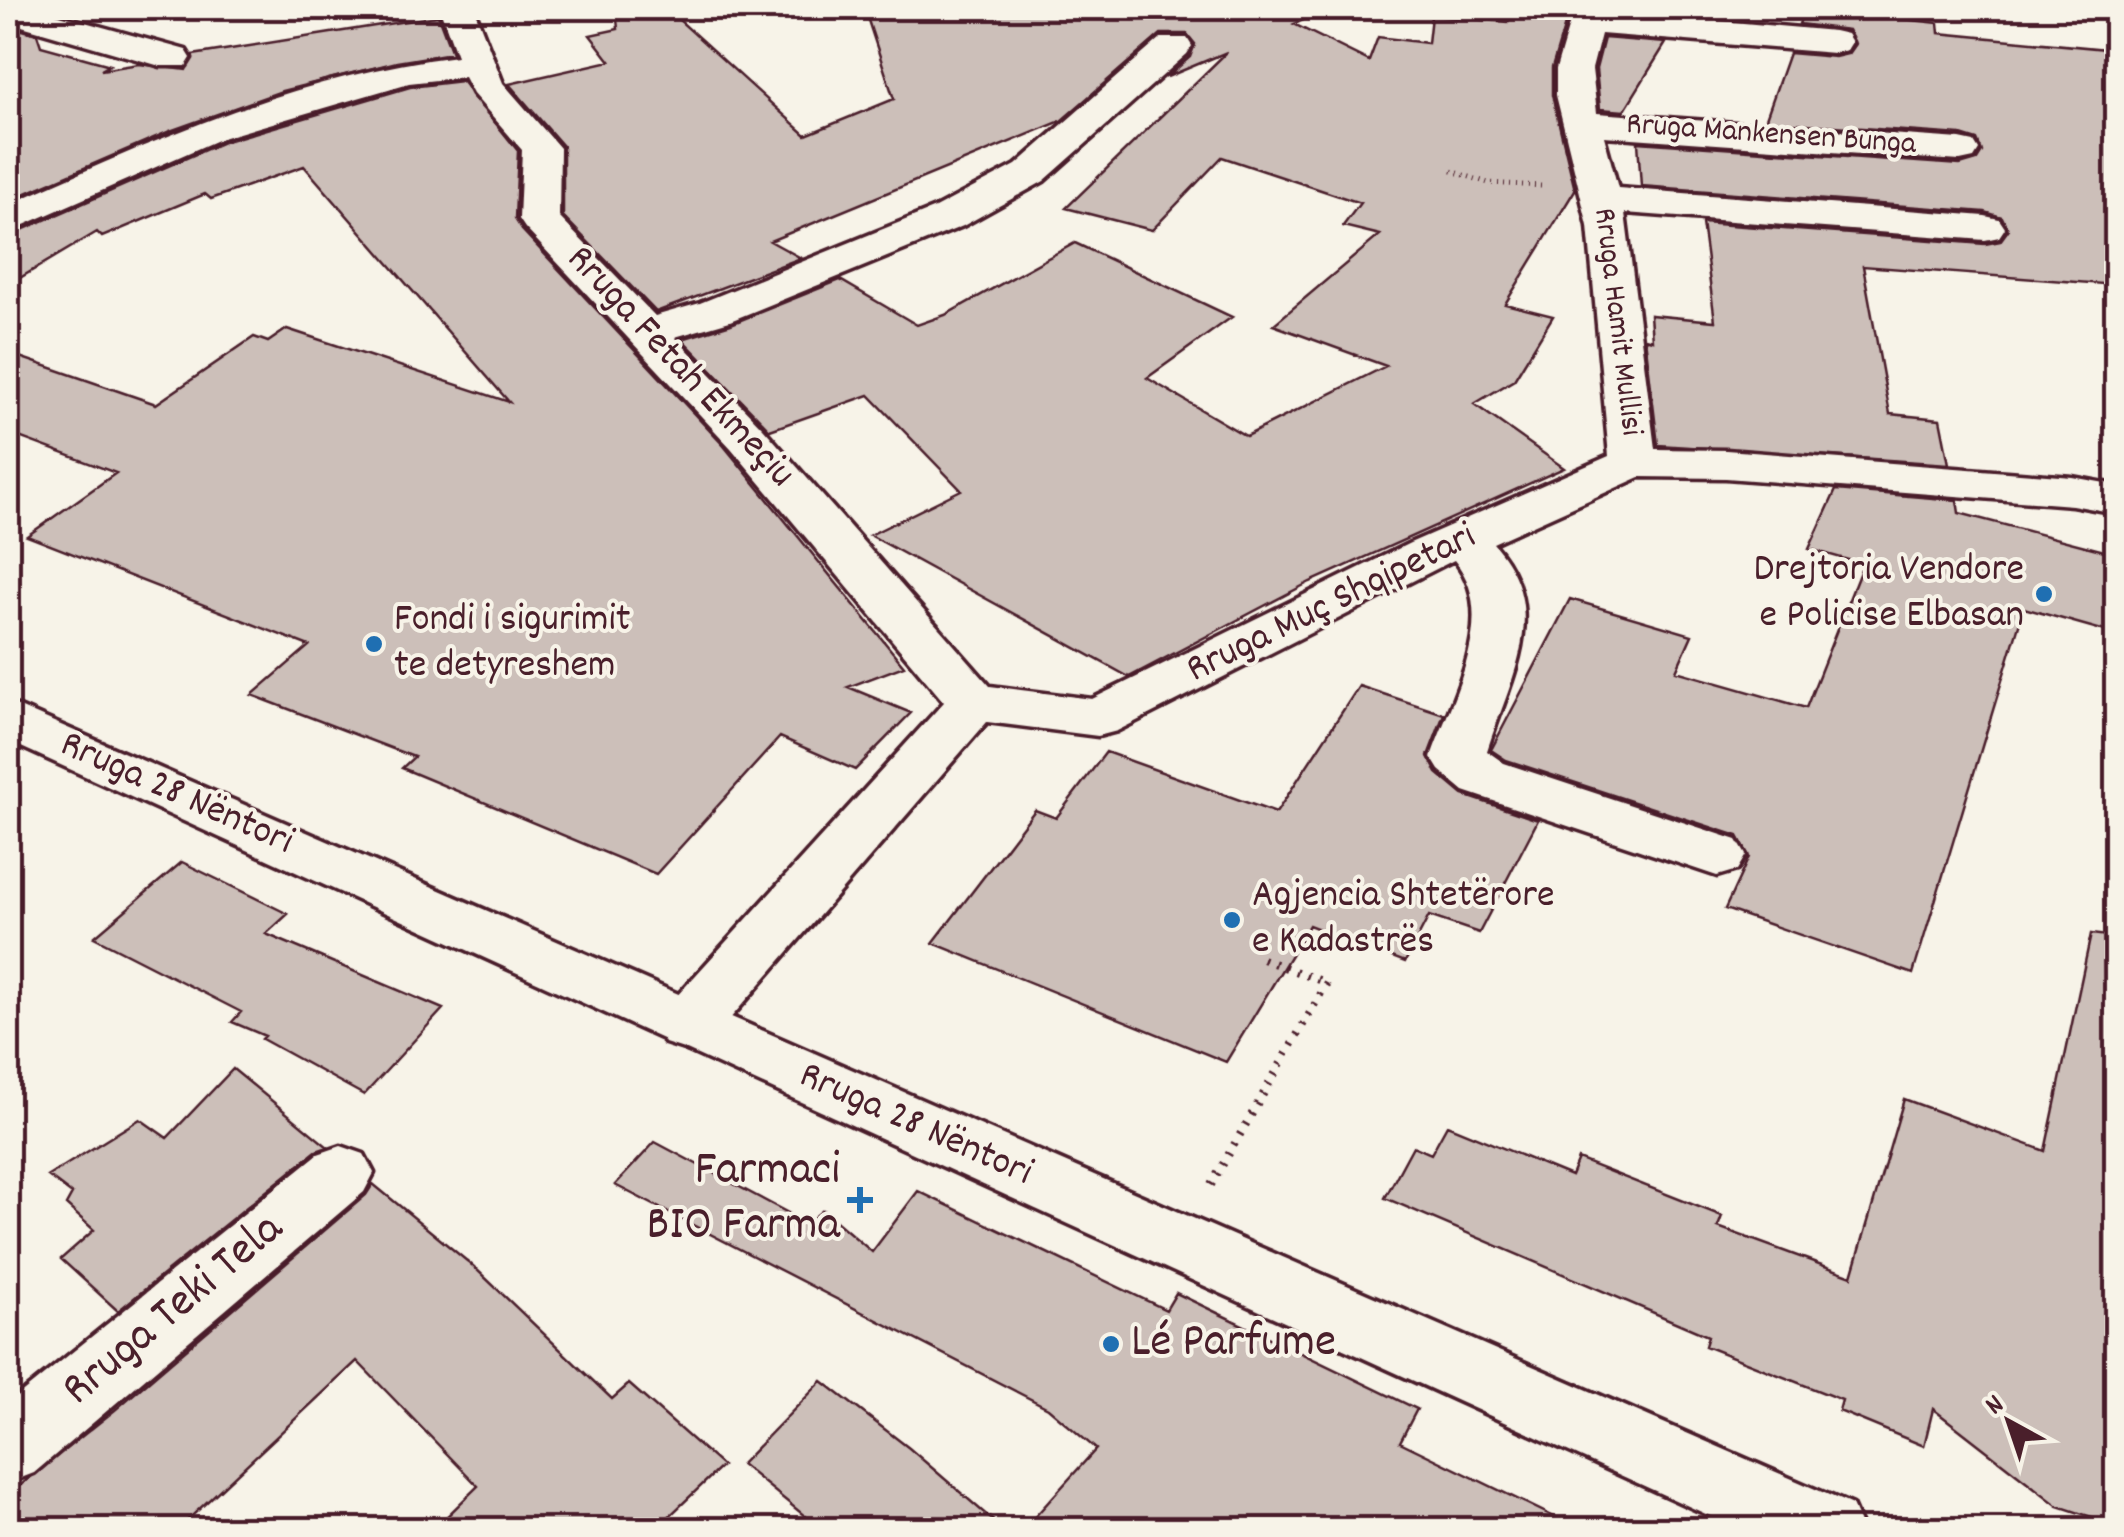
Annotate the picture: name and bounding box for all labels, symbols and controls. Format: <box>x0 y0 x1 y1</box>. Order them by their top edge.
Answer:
street label: Rruga Mankensen Bunga <box>1624 103 1919 169</box>
street label: Rruga Hamit Mullisi <box>1579 206 1653 439</box>
street label: Rruga Fetah Ekmeçiu <box>551 234 807 502</box>
street label: Rruga Muç Shqipetari <box>1178 510 1486 700</box>
place label: Drejtoria Vendore e Policise Elbasan <box>1753 543 2024 646</box>
marker: Drejtoria Vendore e Policise Elbasan <box>2033 583 2055 605</box>
place label: Fondi i sigurimit te detyreshem <box>394 593 630 696</box>
marker: Fondi i sigurimit te detyreshem <box>363 633 385 655</box>
street label: Rruga 28 Nëntori <box>50 718 302 872</box>
place label: Agjencia Shtetërore e Kadastrës <box>1252 869 1555 972</box>
marker: Agjencia Shtetërore e Kadastrës <box>1221 909 1243 931</box>
street label: Rruga 28 Nëntori <box>789 1049 1041 1203</box>
place label: Farmaci BIO Farma <box>647 1138 841 1262</box>
marker: Farmaci BIO Farma <box>849 1189 871 1211</box>
street label: Rruga Teki Tela <box>48 1197 301 1424</box>
place label: Lé Parfume <box>1131 1310 1336 1379</box>
marker: Lé Parfume <box>1100 1333 1122 1355</box>
north arrow <box>1959 1372 2059 1472</box>
text: N <box>1978 1387 2014 1426</box>

